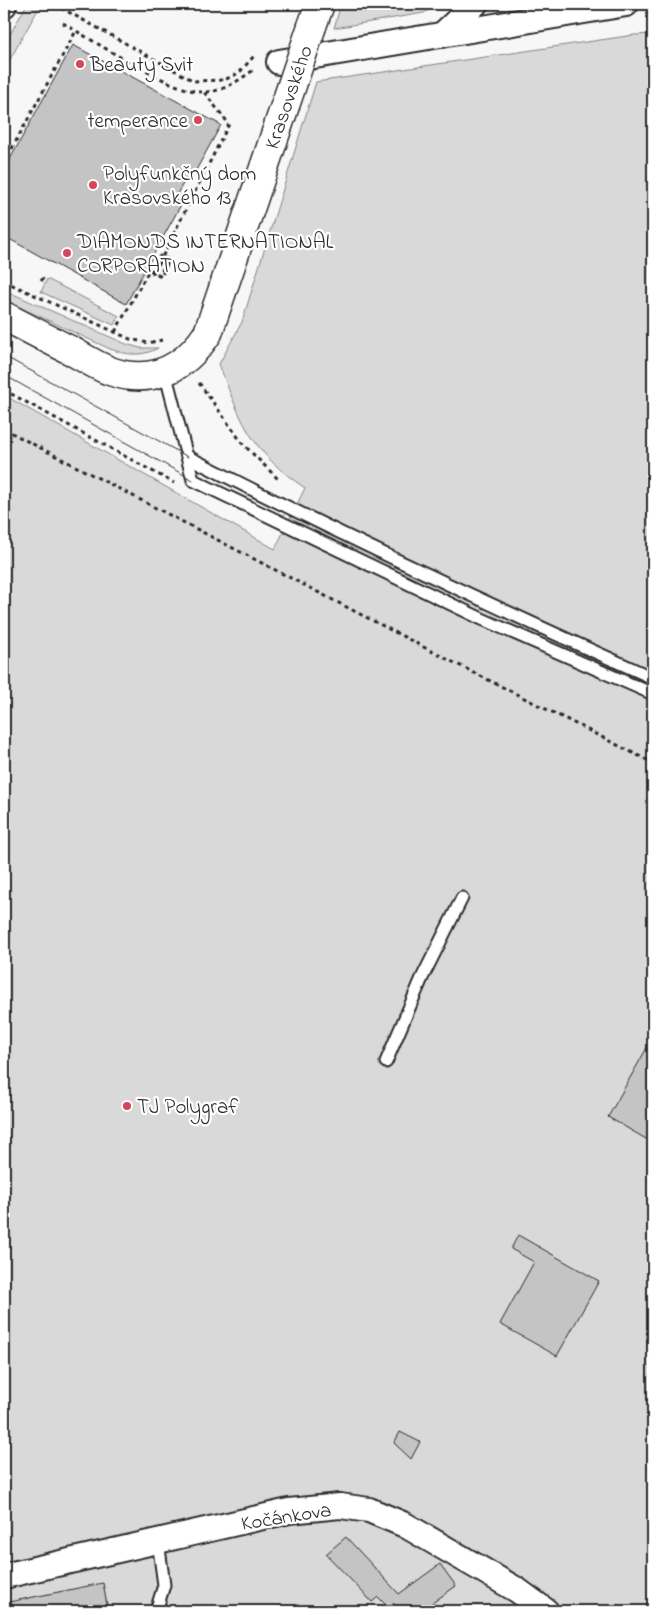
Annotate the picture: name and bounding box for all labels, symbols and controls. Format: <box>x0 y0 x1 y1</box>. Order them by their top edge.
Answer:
street label: Krasovského <box>258 42 322 154</box>
place label: Beauty Svit <box>89 51 193 83</box>
marker: Beauty Svit <box>74 58 86 70</box>
place label: temperance <box>87 107 189 137</box>
marker: temperance <box>192 114 204 126</box>
place label: Polyfunkčný dom Krasovského 13 <box>103 160 256 214</box>
marker: Polyfunkčný dom Krasovského 13 <box>87 179 99 191</box>
place label: DIAMONDS INTERNATIONAL CORPORATION <box>76 228 334 282</box>
marker: DIAMONDS INTERNATIONAL CORPORATION <box>61 247 73 259</box>
place label: TJ Polygraf <box>137 1093 238 1125</box>
marker: TJ Polygraf <box>121 1100 133 1112</box>
street label: Kočánkova <box>239 1496 334 1540</box>

